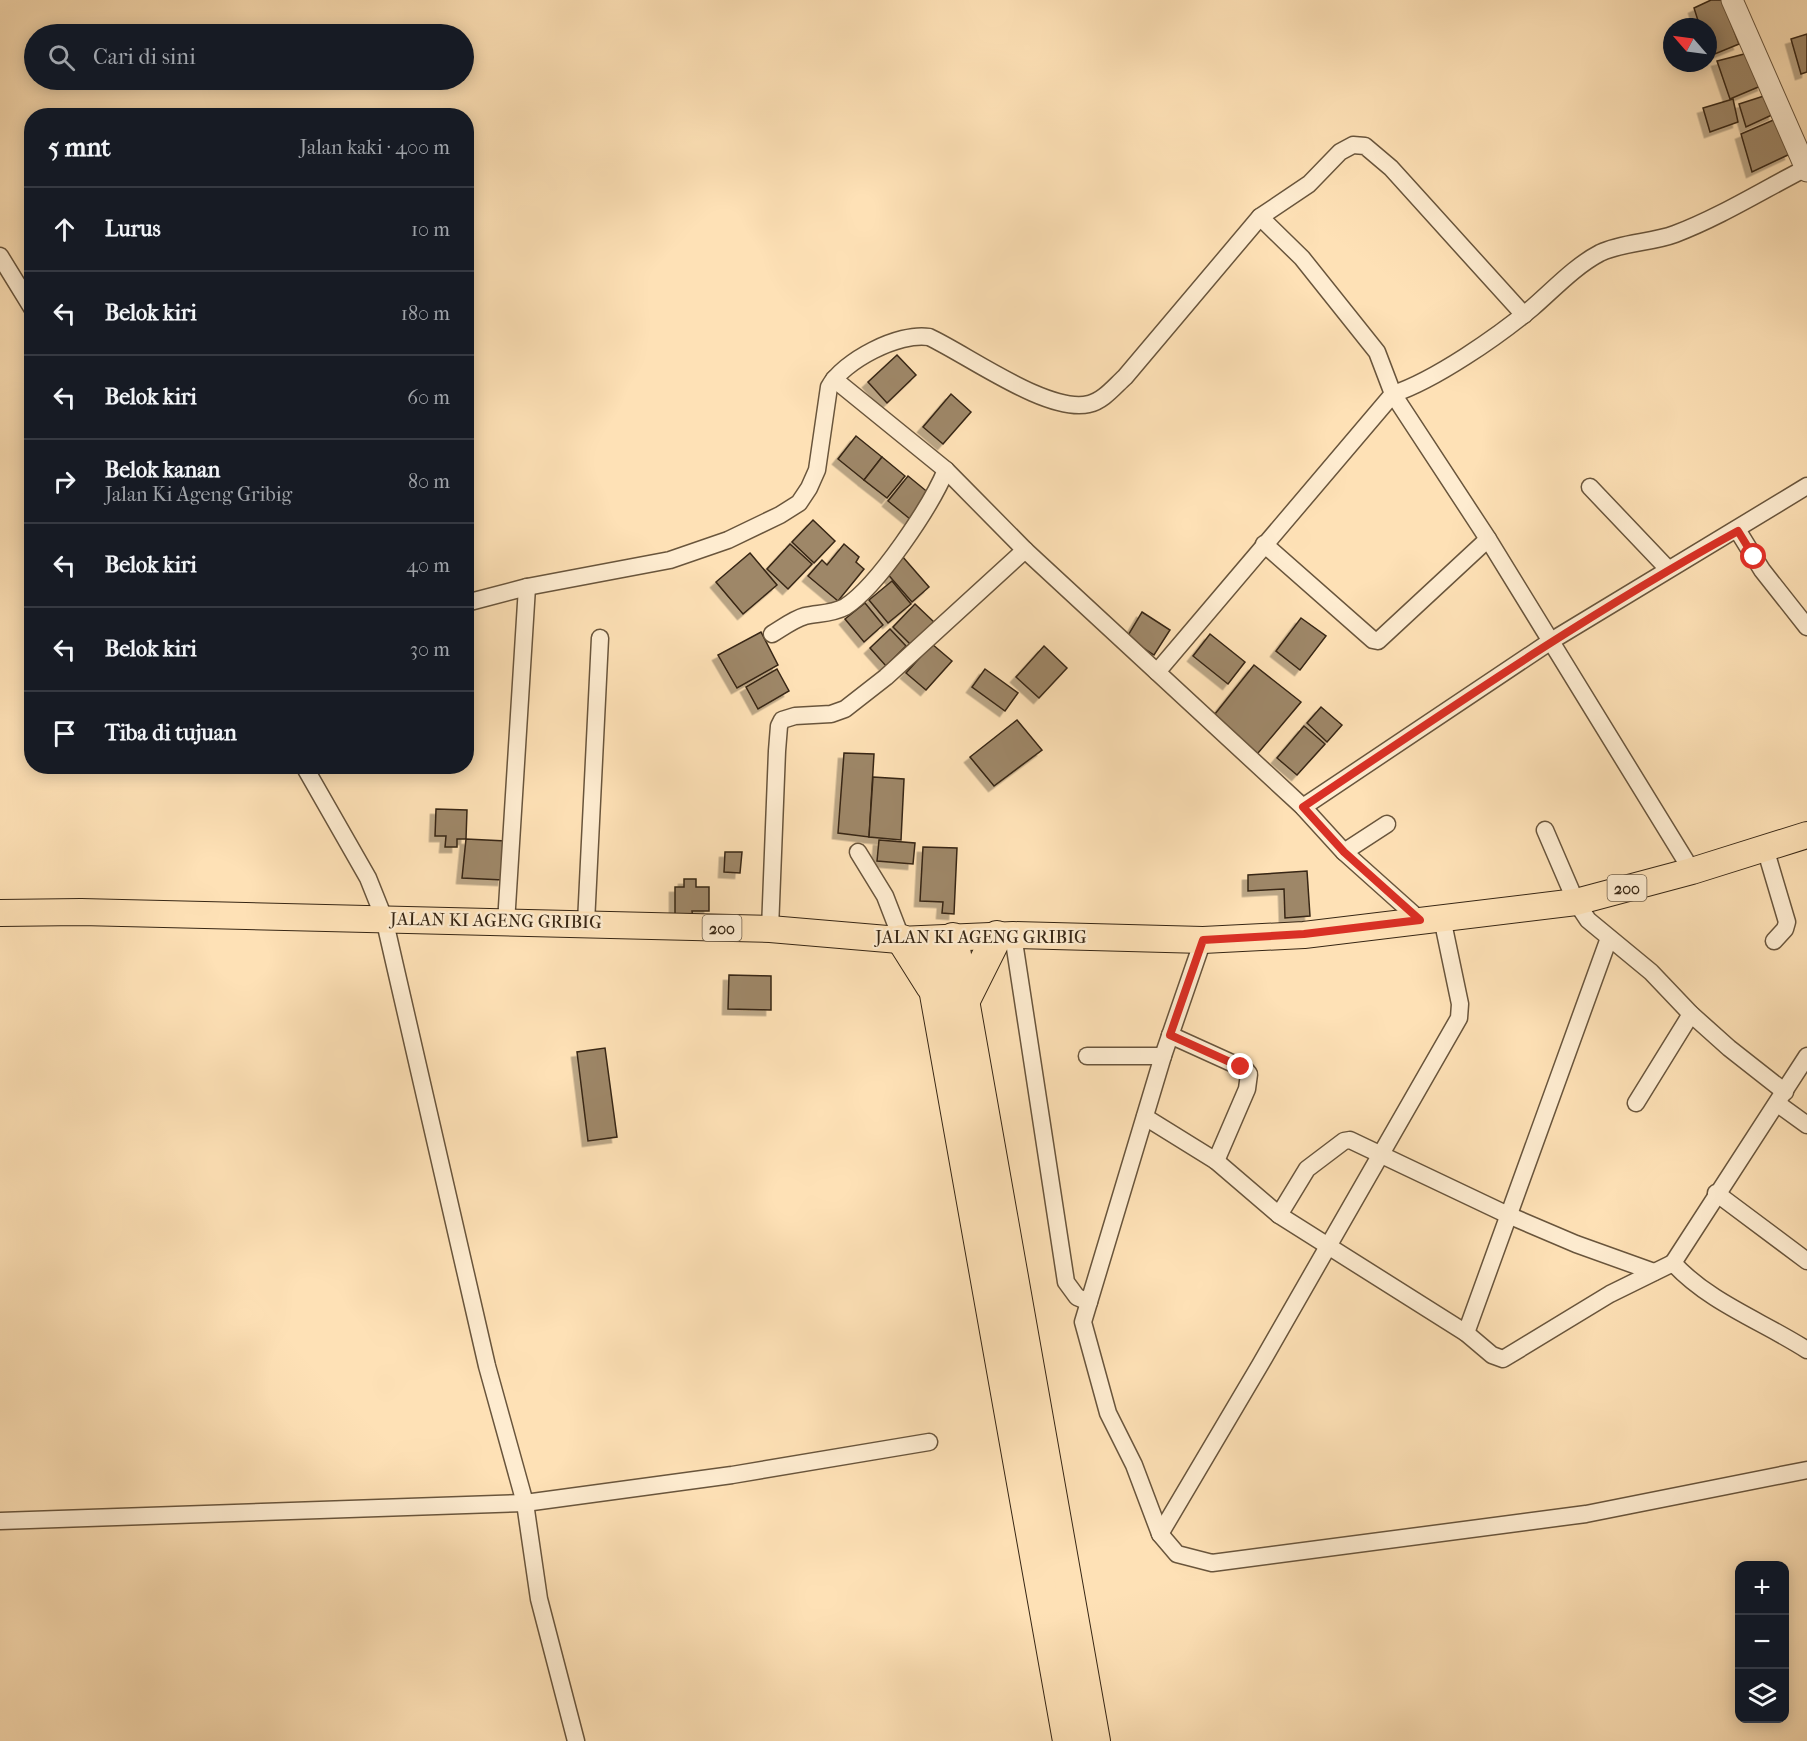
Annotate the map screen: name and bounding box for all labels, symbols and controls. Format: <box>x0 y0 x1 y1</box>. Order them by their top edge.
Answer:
north arrow <box>1663 18 1717 72</box>
search box <box>24 24 474 90</box>
icon: search <box>45 41 78 74</box>
text: Cari di sini <box>93 44 196 70</box>
text: 5 mnt <box>48 132 111 163</box>
text: Jalan kaki · 400 m <box>300 136 450 159</box>
icon: ahead <box>48 213 81 246</box>
text: Lurus <box>105 216 161 242</box>
text: 10 m <box>411 218 450 241</box>
icon: left <box>48 297 81 330</box>
text: Belok kiri <box>105 300 197 326</box>
text: 180 m <box>401 302 450 325</box>
icon: left <box>48 381 81 414</box>
text: Belok kiri <box>105 384 197 410</box>
text: 60 m <box>407 386 450 409</box>
text: Belok kanan <box>105 457 220 483</box>
icon: right <box>48 465 81 498</box>
text: 80 m <box>408 470 450 493</box>
text: Jalan Ki Ageng Gribig <box>105 483 292 506</box>
route start <box>1740 543 1766 569</box>
icon: left <box>48 549 81 582</box>
text: Belok kiri <box>105 552 197 578</box>
text: 40 m <box>406 554 450 577</box>
icon: left <box>48 633 81 666</box>
text: Belok kiri <box>105 636 197 662</box>
text: 30 m <box>410 638 450 661</box>
icon: arrive <box>48 717 81 750</box>
text: Tiba di tujuan <box>105 720 237 746</box>
road number: 200 <box>1608 875 1646 901</box>
street label: JALAN KI AGENG GRIBIG <box>388 909 602 933</box>
road number: 200 <box>702 915 742 941</box>
street label: JALAN KI AGENG GRIBIG <box>873 927 1087 948</box>
route end <box>1227 1053 1253 1079</box>
map controls <box>1735 1561 1789 1723</box>
button: + <box>1735 1561 1789 1615</box>
button: − <box>1735 1615 1789 1669</box>
button: layers <box>1735 1669 1789 1723</box>

